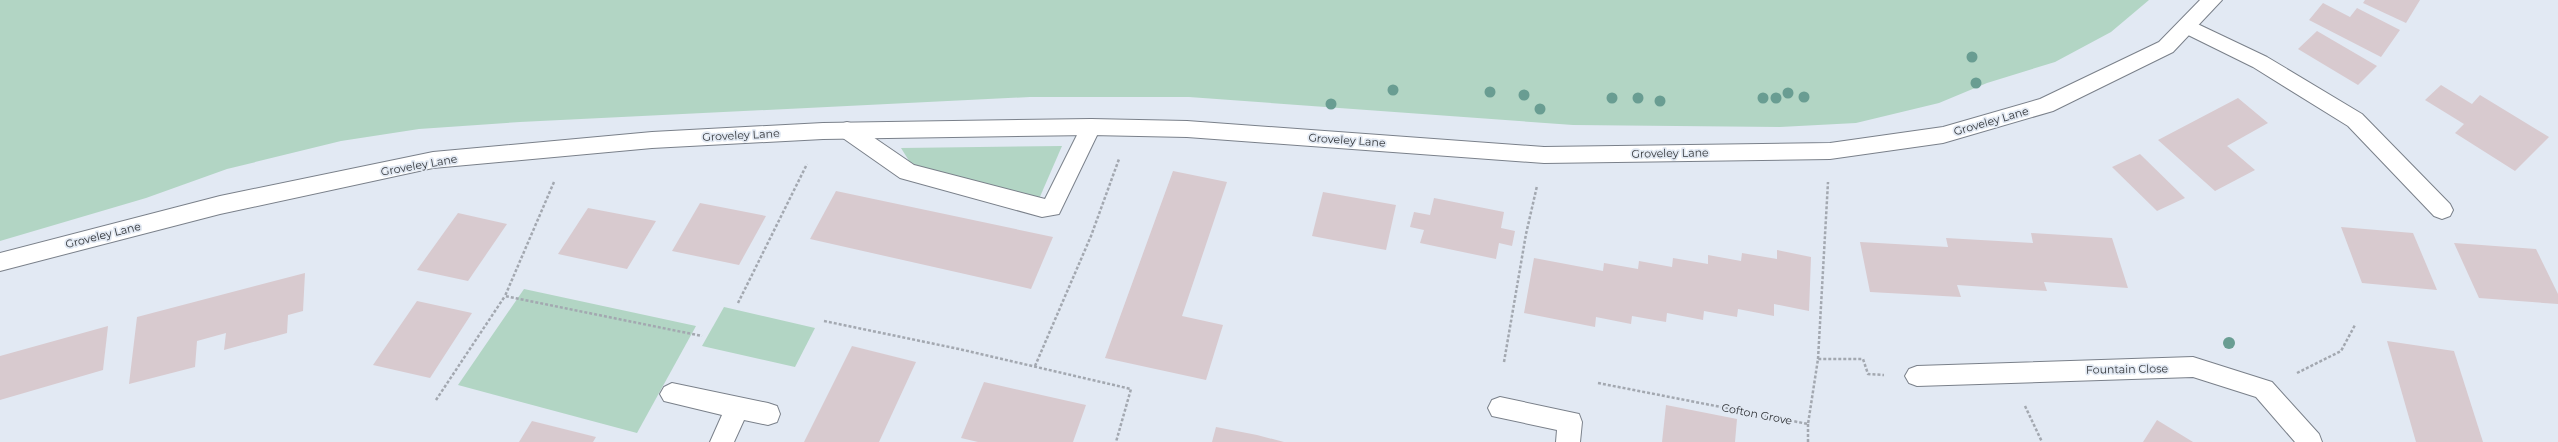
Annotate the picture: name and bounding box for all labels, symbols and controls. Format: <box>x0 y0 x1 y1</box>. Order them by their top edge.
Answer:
street label: Groveley Lane <box>1952 104 2030 138</box>
street label: Groveley Lane <box>702 126 780 144</box>
street label: Groveley Lane <box>1308 130 1386 150</box>
street label: Groveley Lane <box>1631 145 1709 161</box>
street label: Groveley Lane <box>380 151 459 179</box>
street label: Groveley Lane <box>64 219 143 251</box>
street label: Fountain Close <box>2086 361 2169 377</box>
street label: Cofton Grove <box>1721 400 1794 428</box>

